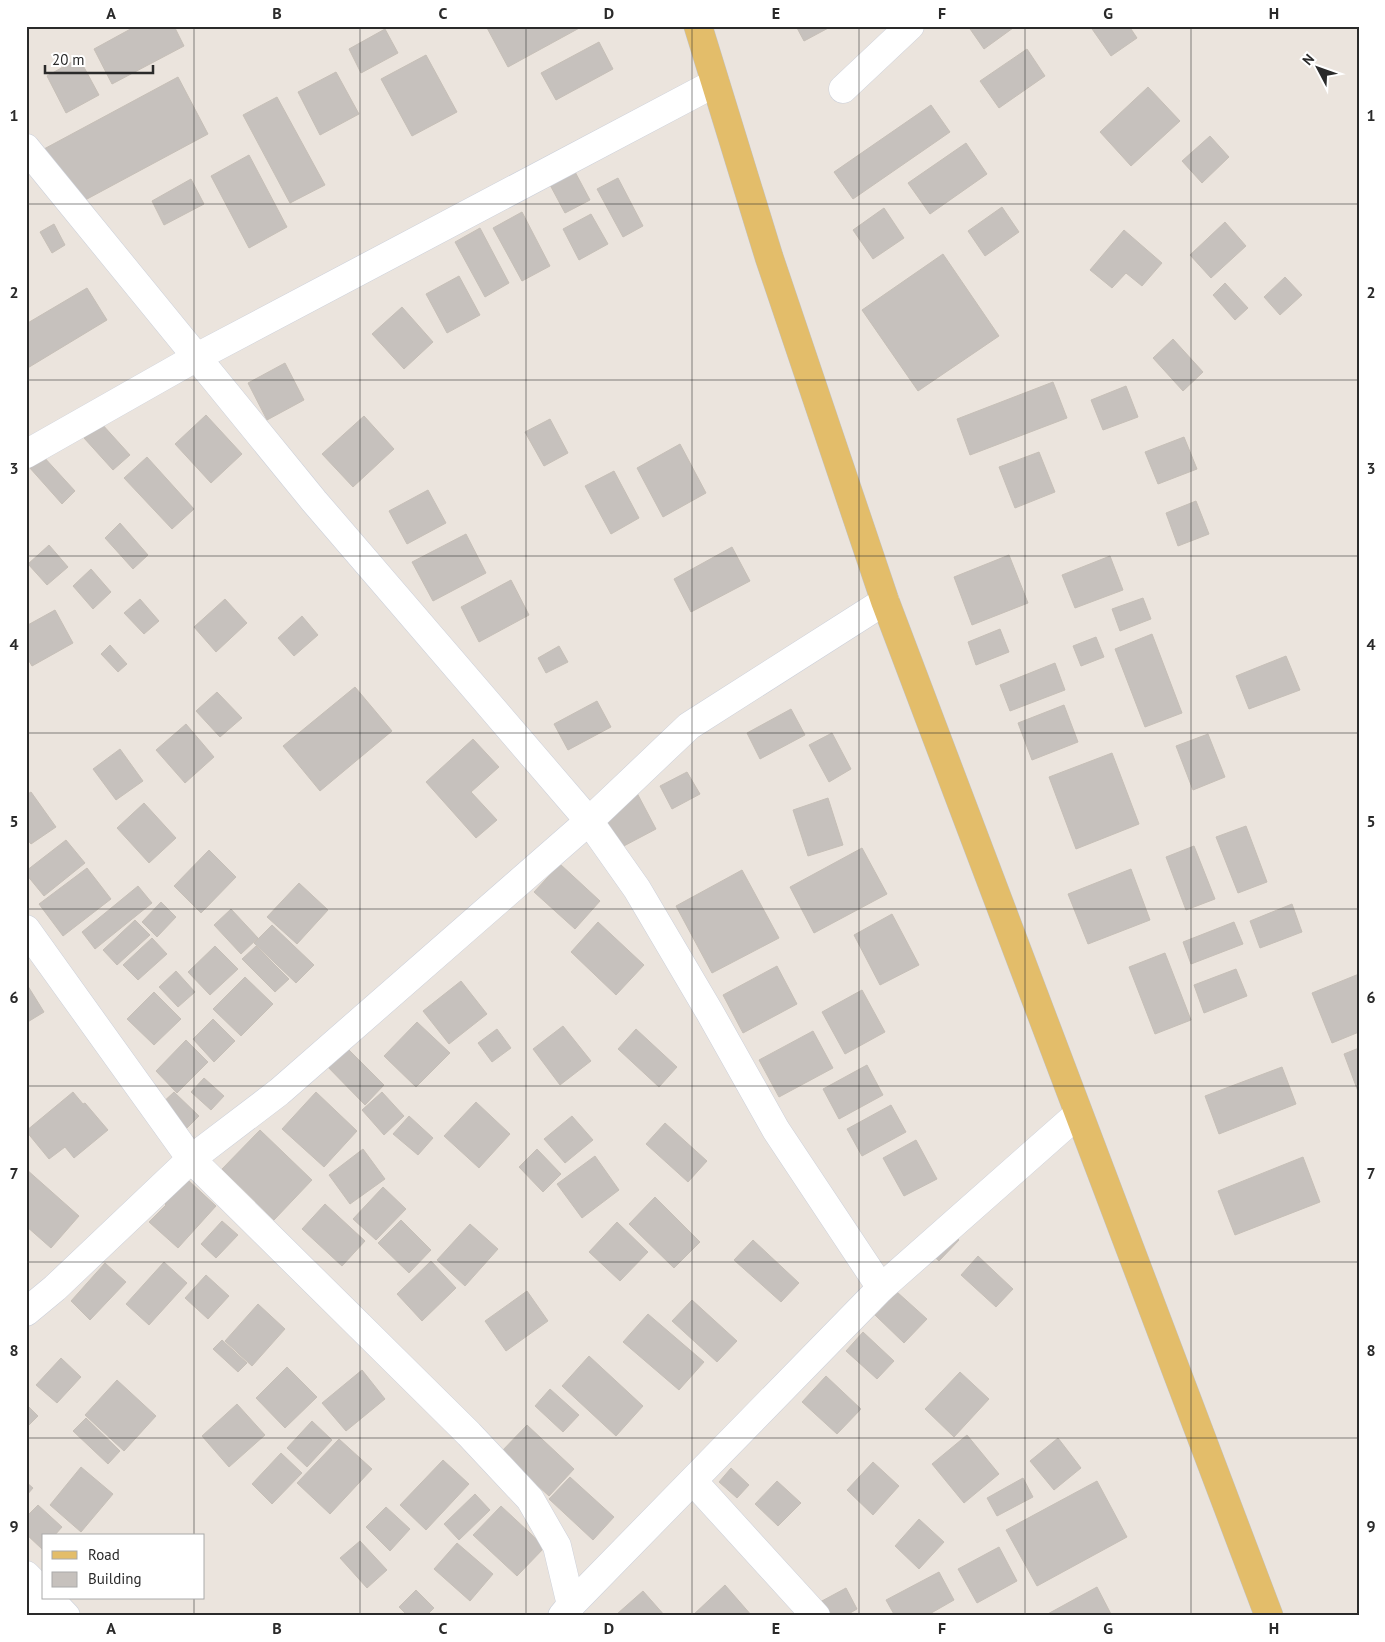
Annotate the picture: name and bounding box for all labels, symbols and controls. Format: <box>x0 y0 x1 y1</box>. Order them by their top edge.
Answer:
text: A <box>106 3 116 23</box>
text: B <box>272 3 282 23</box>
text: C <box>439 3 448 23</box>
text: D <box>604 3 614 23</box>
text: E <box>772 3 780 23</box>
text: F <box>938 3 946 23</box>
text: G <box>1103 3 1113 23</box>
text: H <box>1269 3 1279 23</box>
scale bar <box>45 42 152 74</box>
north arrow <box>1292 42 1342 92</box>
text: 20 m <box>52 50 85 69</box>
text: N <box>1298 50 1318 69</box>
text: 1 <box>9 105 19 125</box>
text: 1 <box>1366 105 1376 125</box>
text: 2 <box>9 282 19 302</box>
text: 2 <box>1366 282 1376 302</box>
text: 3 <box>9 458 19 478</box>
text: 3 <box>1366 458 1376 478</box>
text: 4 <box>9 634 19 654</box>
text: 4 <box>1366 634 1376 654</box>
text: 5 <box>9 811 19 831</box>
text: 5 <box>1366 811 1376 831</box>
text: 6 <box>9 987 19 1007</box>
text: 6 <box>1366 987 1376 1007</box>
text: 7 <box>9 1163 19 1183</box>
text: 7 <box>1366 1163 1376 1183</box>
text: 8 <box>9 1340 19 1360</box>
text: 8 <box>1366 1340 1376 1360</box>
text: 9 <box>9 1516 19 1536</box>
text: 9 <box>1366 1516 1376 1536</box>
legend <box>42 1534 205 1600</box>
text: Road <box>88 1545 120 1564</box>
text: Building <box>88 1569 142 1588</box>
text: A <box>106 1618 116 1638</box>
text: B <box>272 1618 282 1638</box>
text: C <box>439 1618 448 1638</box>
text: D <box>604 1618 614 1638</box>
text: E <box>772 1618 780 1638</box>
text: F <box>938 1618 946 1638</box>
text: G <box>1103 1618 1113 1638</box>
text: H <box>1269 1618 1279 1638</box>

